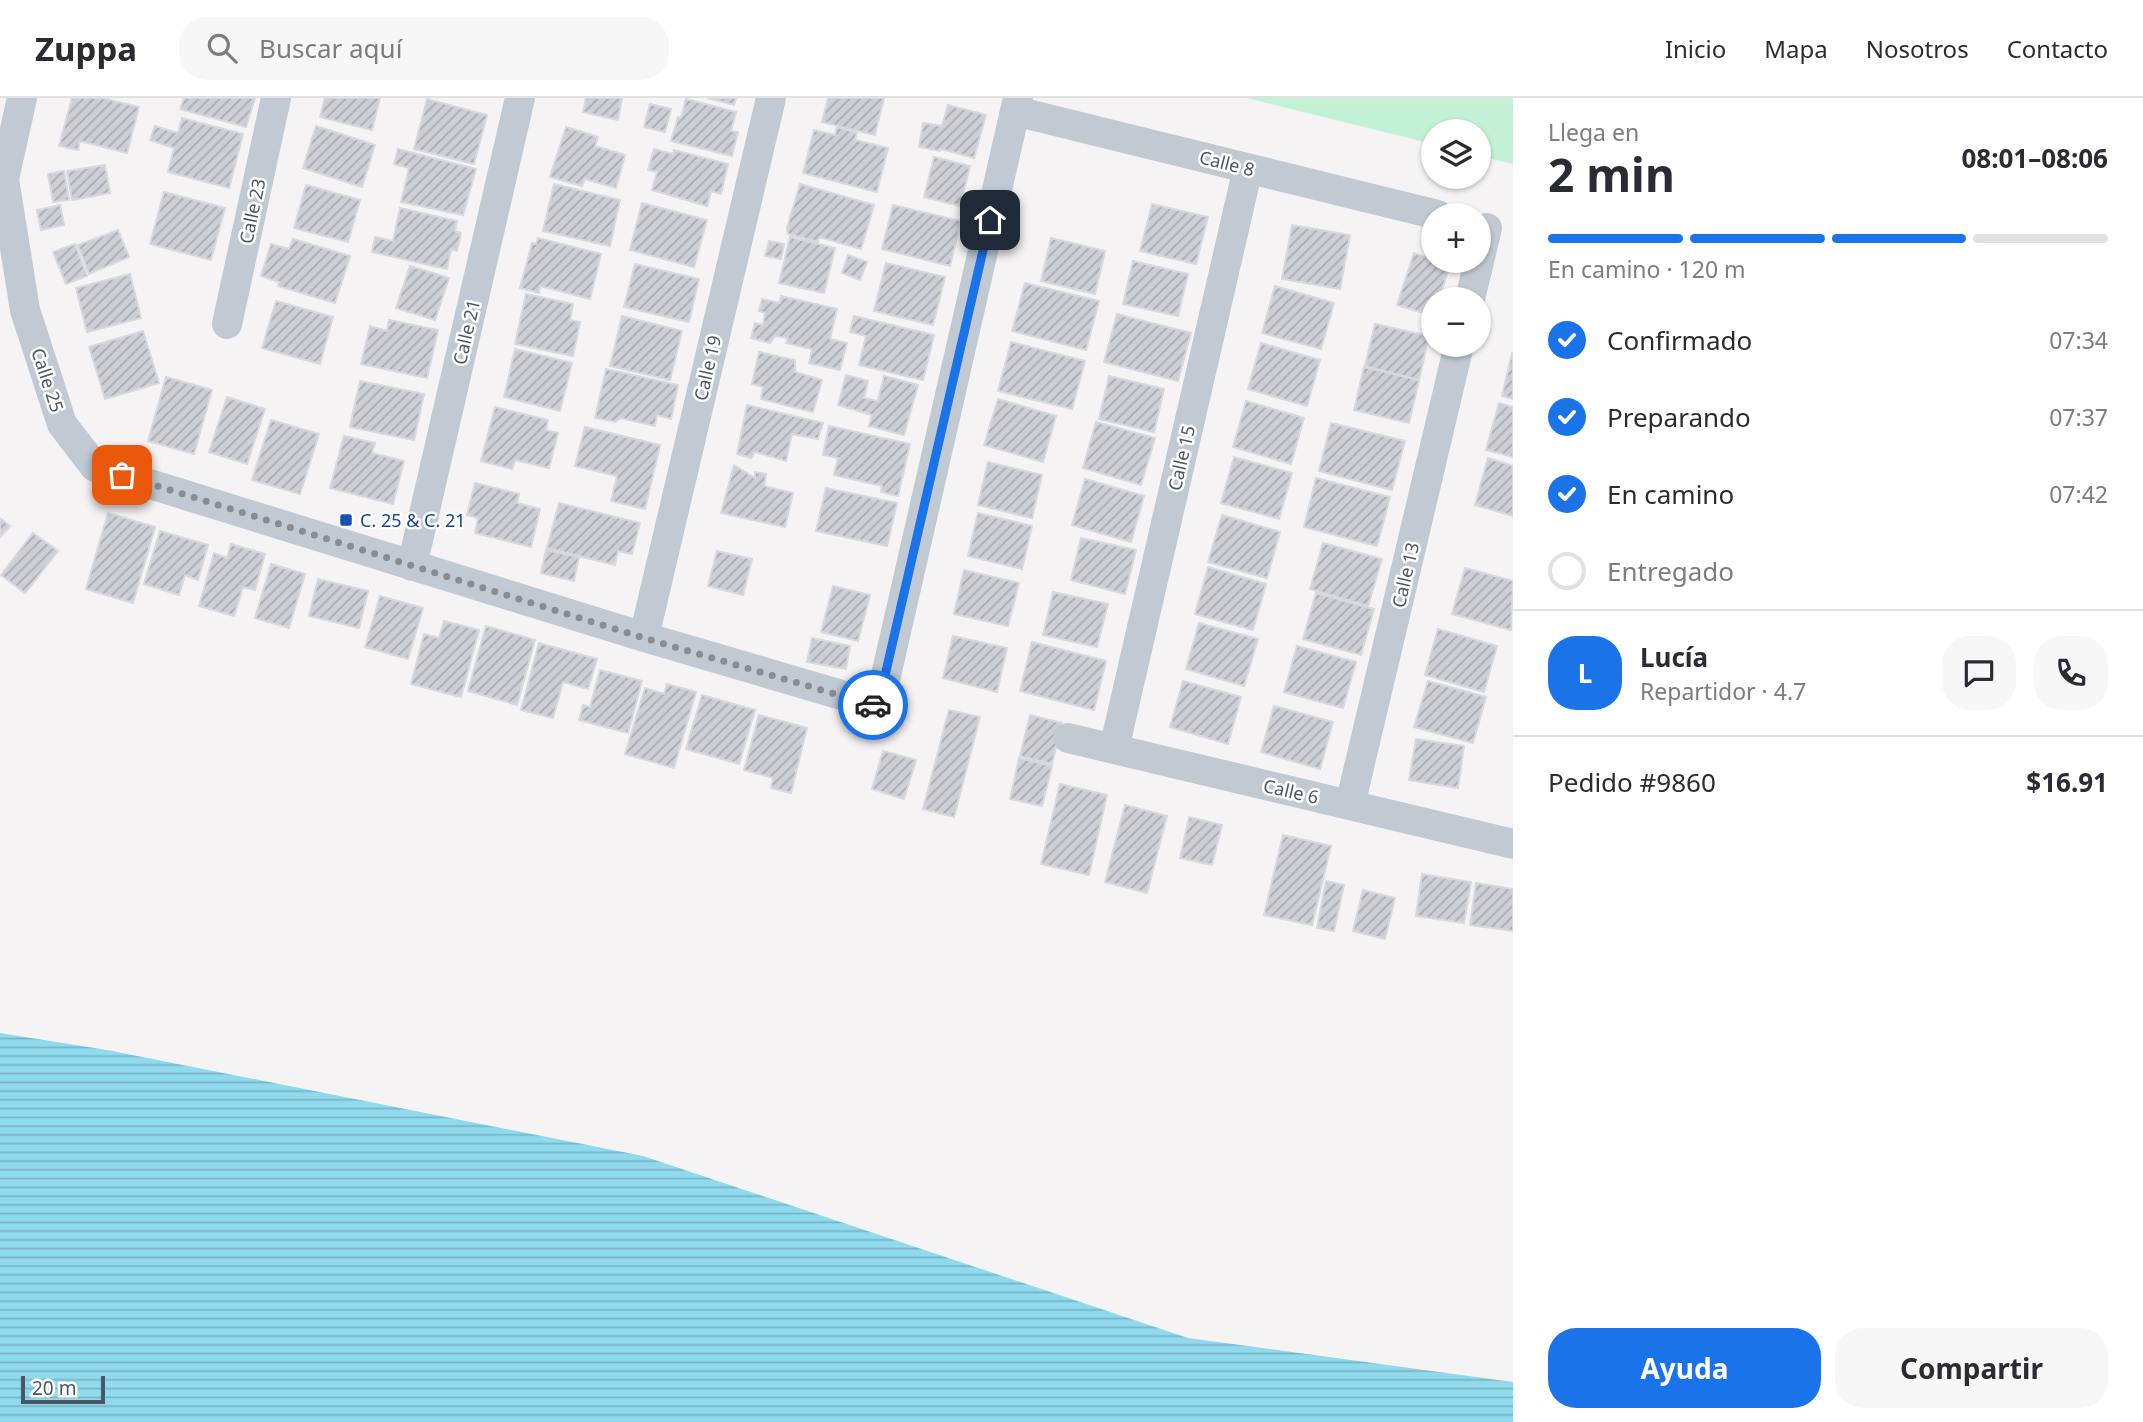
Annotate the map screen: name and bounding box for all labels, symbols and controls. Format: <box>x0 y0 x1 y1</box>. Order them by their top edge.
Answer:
search box <box>179 17 669 80</box>
text: Zuppa <box>35 26 137 71</box>
icon: search <box>203 29 241 67</box>
text: Buscar aquí <box>259 30 402 66</box>
text: Inicio <box>1665 32 1726 65</box>
text: Mapa <box>1764 32 1828 65</box>
text: Nosotros <box>1866 32 1969 65</box>
text: Contacto <box>2007 32 2108 65</box>
text: Llega en <box>1548 116 1639 148</box>
map controls <box>1421 119 1491 357</box>
button: layers <box>1421 119 1491 189</box>
text: 08:01–08:06 <box>1961 140 2108 176</box>
text: 2 min <box>1548 143 1675 205</box>
street label: Calle 8 <box>1197 145 1257 181</box>
street label: Calle 23 <box>233 176 271 246</box>
pin <box>960 190 1020 250</box>
icon: home <box>971 201 1009 239</box>
button: + <box>1421 203 1491 273</box>
text: En camino · 120 m <box>1548 253 1746 285</box>
button: − <box>1421 287 1491 357</box>
street label: Calle 21 <box>447 297 485 367</box>
icon: check <box>1548 321 1586 359</box>
text: Confirmado <box>1607 322 1752 358</box>
text: 07:34 <box>2049 324 2108 356</box>
street label: Calle 19 <box>688 333 726 403</box>
street label: Calle 25 <box>26 345 70 415</box>
icon: check <box>1548 398 1586 436</box>
text: Preparando <box>1607 399 1751 435</box>
text: 07:37 <box>2049 401 2108 433</box>
street label: Calle 15 <box>1162 423 1200 493</box>
pin <box>92 445 152 505</box>
icon: bag <box>103 456 141 494</box>
icon: check <box>1548 475 1586 513</box>
text: En camino <box>1607 476 1734 512</box>
text: 07:42 <box>2049 478 2108 510</box>
place label: C. 25 & C. 21 <box>360 508 465 532</box>
marker: C. 25 & C. 21 <box>338 512 354 528</box>
street label: Calle 13 <box>1386 540 1424 610</box>
text: Entregado <box>1607 553 1734 589</box>
button: chat <box>1942 636 2016 710</box>
button: phone <box>2034 636 2108 710</box>
text: Lucía <box>1640 639 1708 675</box>
text: L <box>1578 655 1592 691</box>
courier <box>838 670 908 740</box>
text: Repartidor · 4.7 <box>1640 675 1806 707</box>
icon: car <box>854 686 892 724</box>
text: Pedido #9860 <box>1548 764 1716 800</box>
text: $16.91 <box>2026 764 2108 800</box>
street label: Calle 6 <box>1261 773 1321 809</box>
button: Ayuda <box>1548 1328 1821 1408</box>
button: Compartir <box>1835 1328 2108 1408</box>
scale bar <box>21 1373 105 1405</box>
text: 20 m <box>32 1375 76 1401</box>

